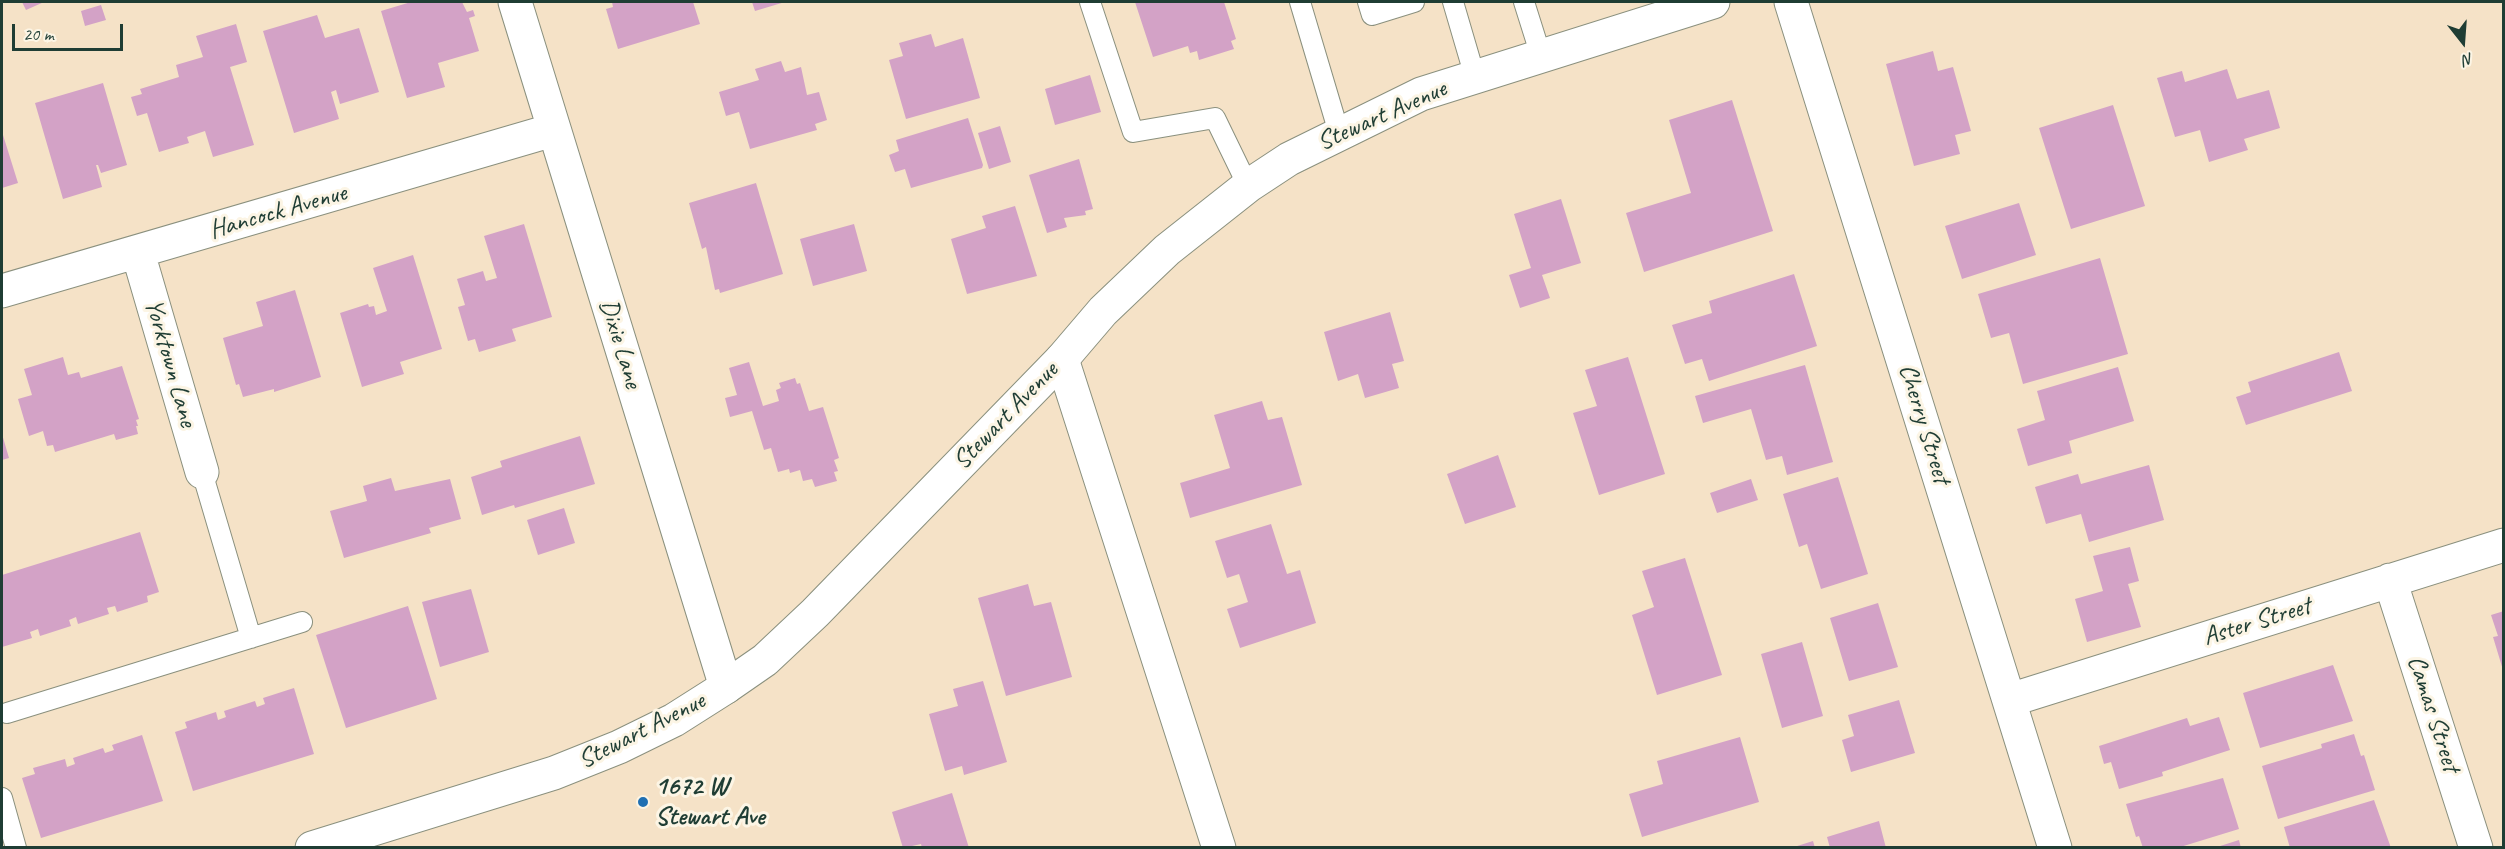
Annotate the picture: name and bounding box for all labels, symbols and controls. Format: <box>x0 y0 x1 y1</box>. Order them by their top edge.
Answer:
scale bar <box>15 12 126 50</box>
north arrow <box>2433 12 2493 72</box>
text: 20 m <box>23 23 54 45</box>
text: N <box>2461 48 2476 70</box>
street label: Stewart Avenue <box>1313 74 1451 158</box>
street label: Hancock Avenue <box>206 178 350 246</box>
street label: Yorktown Lane <box>137 296 203 430</box>
street label: Dixie Lane <box>592 296 648 392</box>
street label: Stewart Avenue <box>947 355 1065 477</box>
street label: Cherry Street <box>1891 360 1957 488</box>
street label: Aster Street <box>2199 591 2315 653</box>
street label: Camas Street <box>2400 652 2466 776</box>
street label: Stewart Avenue <box>573 686 711 776</box>
place label: 1672 W Stewart Ave <box>655 771 764 832</box>
marker: 1672 W Stewart Ave <box>636 795 650 809</box>

